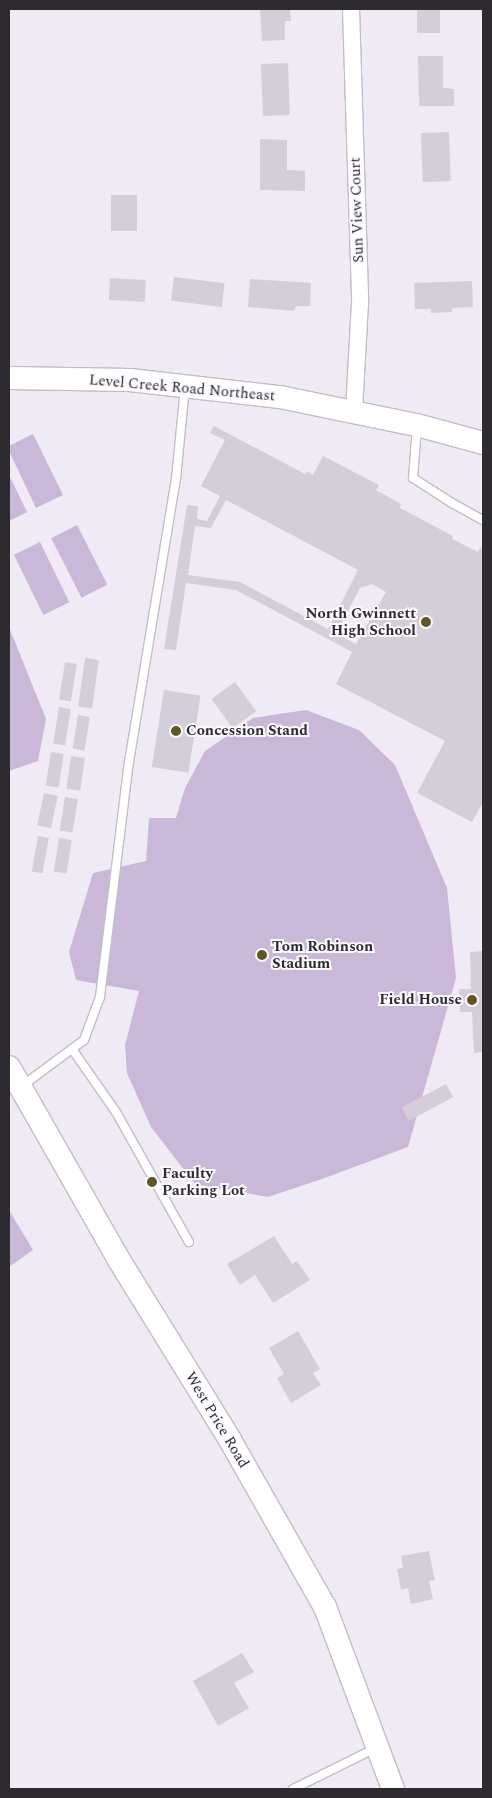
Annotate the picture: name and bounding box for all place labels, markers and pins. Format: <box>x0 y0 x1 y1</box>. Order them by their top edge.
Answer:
place label: North Gwinnett High School <box>305 604 416 639</box>
marker: North Gwinnett High School <box>420 616 432 628</box>
place label: Concession Stand <box>186 722 308 740</box>
marker: Concession Stand <box>170 725 182 737</box>
place label: Tom Robinson Stadium <box>272 937 373 972</box>
marker: Tom Robinson Stadium <box>256 949 268 961</box>
place label: Field House <box>379 991 462 1009</box>
marker: Field House <box>466 994 478 1006</box>
place label: Faculty Parking Lot <box>162 1164 245 1199</box>
marker: Faculty Parking Lot <box>146 1176 158 1188</box>

